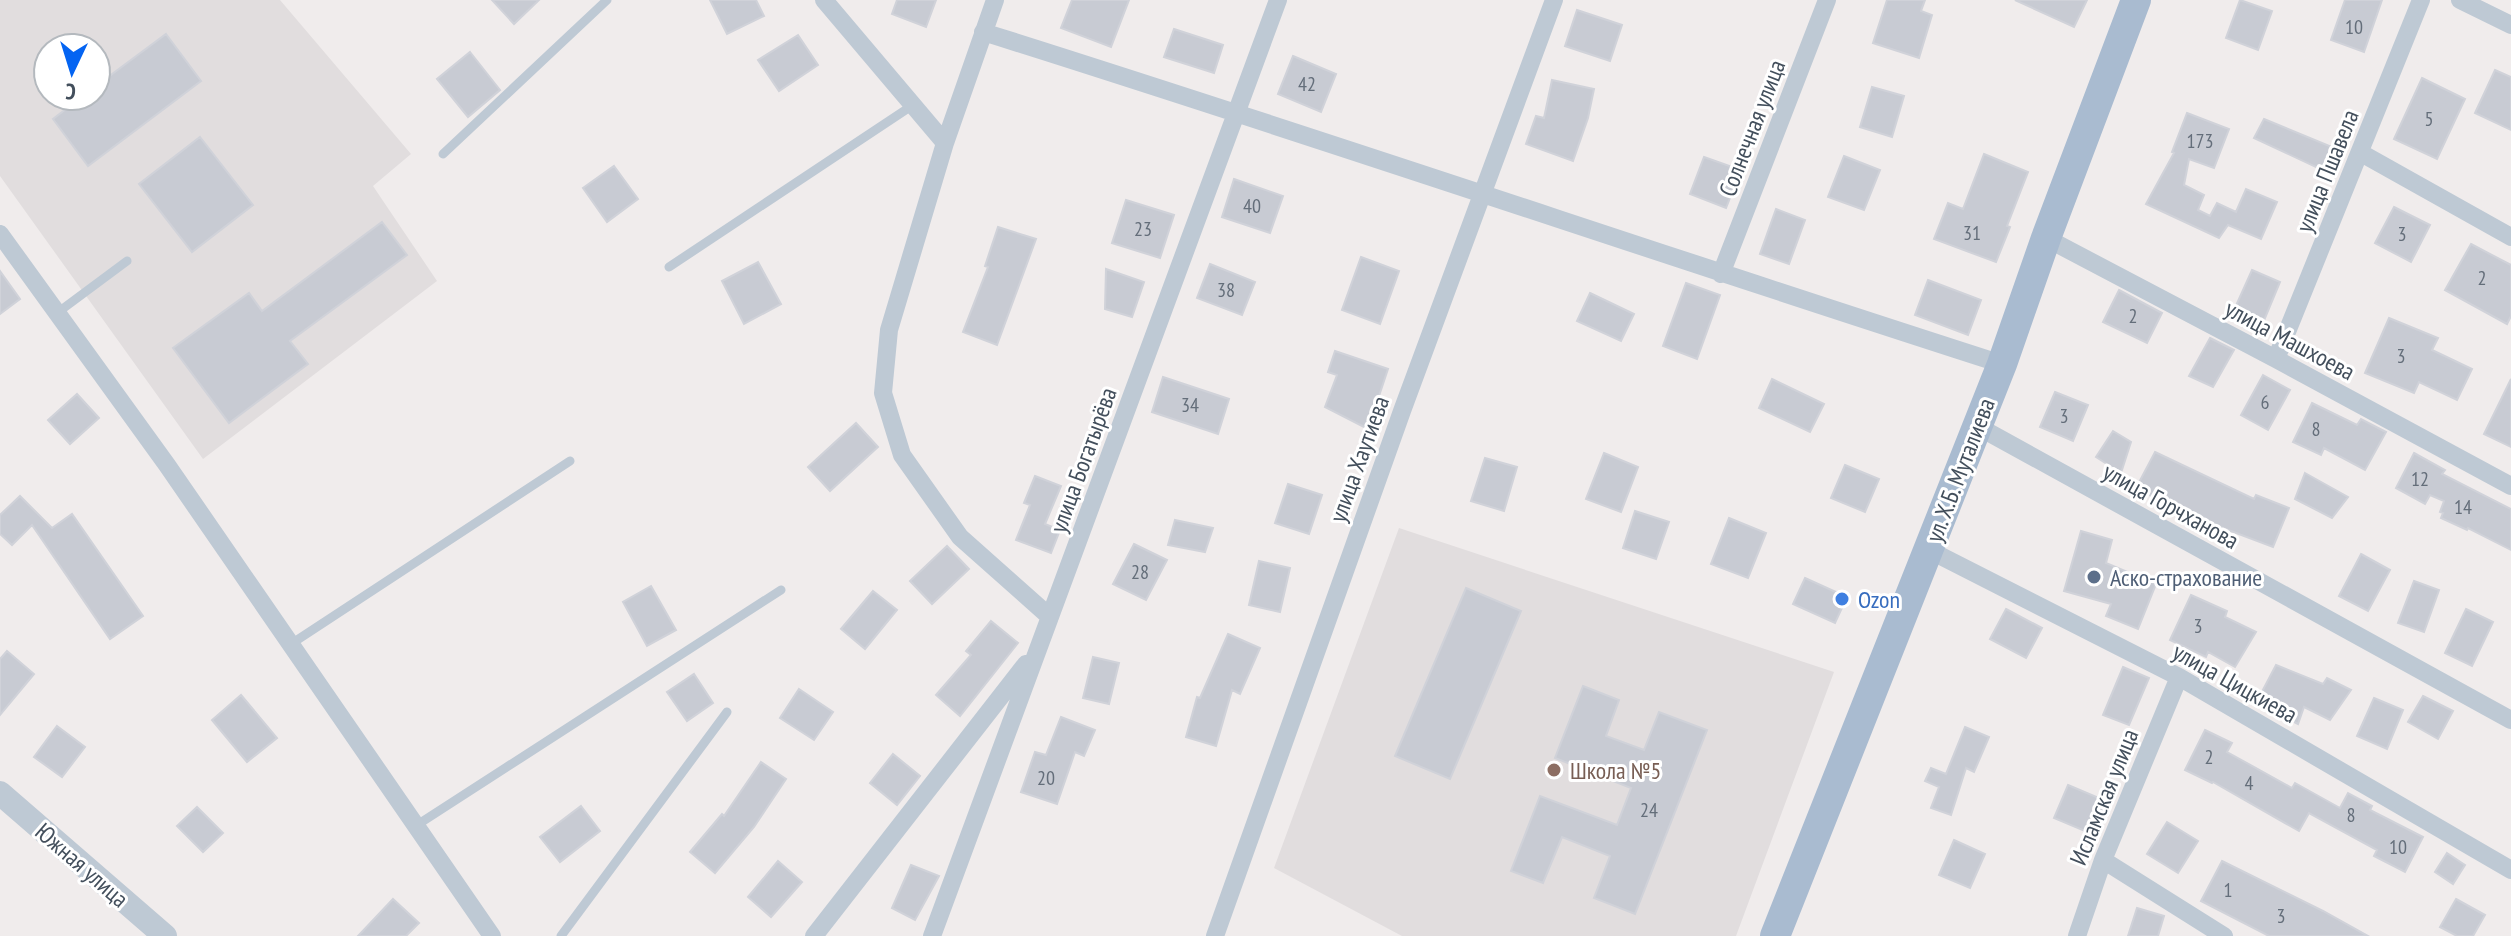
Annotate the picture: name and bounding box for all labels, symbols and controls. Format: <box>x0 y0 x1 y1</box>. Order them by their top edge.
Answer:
house number: 10 <box>2345 14 2363 40</box>
north arrow <box>32 32 112 112</box>
street label: Солнечная улица <box>1712 55 1792 201</box>
house number: 42 <box>1298 71 1316 97</box>
text: С <box>65 78 77 106</box>
street label: улица Пшавела <box>2288 105 2366 237</box>
house number: 5 <box>2425 106 2434 132</box>
house number: 173 <box>2187 128 2214 154</box>
house number: 40 <box>1243 193 1261 219</box>
house number: 23 <box>1134 216 1152 242</box>
house number: 31 <box>1963 220 1981 246</box>
house number: 3 <box>2398 221 2407 247</box>
house number: 2 <box>2478 265 2487 291</box>
house number: 38 <box>1217 277 1235 303</box>
street label: улица Машхоева <box>2220 293 2360 387</box>
house number: 2 <box>2129 303 2138 329</box>
house number: 3 <box>2397 343 2406 369</box>
street label: улица Богатырёва <box>1042 383 1124 537</box>
house number: 6 <box>2261 389 2270 415</box>
house number: 34 <box>1181 392 1199 418</box>
street label: улица Хаутиева <box>1322 392 1396 526</box>
street label: ул. Х.Б. Муталиева <box>1918 394 2002 546</box>
house number: 3 <box>2060 403 2069 429</box>
house number: 8 <box>2312 416 2321 442</box>
street label: улица Горчханова <box>2098 456 2244 556</box>
house number: 12 <box>2411 466 2429 492</box>
house number: 14 <box>2454 494 2472 520</box>
house number: 28 <box>1131 559 1149 585</box>
place label: Аско-страхование <box>2110 562 2262 593</box>
marker: Аско-страхование <box>2085 568 2103 586</box>
place label: Ozon <box>1858 584 1900 615</box>
marker: Ozon <box>1833 590 1851 608</box>
house number: 3 <box>2194 613 2203 639</box>
street label: улица Цицкиева <box>2167 636 2303 730</box>
street label: Исламская улица <box>2063 724 2145 870</box>
house number: 2 <box>2205 744 2214 770</box>
place label: Школа №5 <box>1570 755 1661 786</box>
marker: Школа №5 <box>1545 761 1563 779</box>
house number: 20 <box>1037 765 1055 791</box>
house number: 4 <box>2245 770 2254 796</box>
house number: 24 <box>1640 797 1658 823</box>
house number: 8 <box>2347 802 2356 828</box>
street label: Южная улица <box>29 816 135 914</box>
house number: 10 <box>2389 834 2407 860</box>
house number: 1 <box>2224 877 2233 903</box>
house number: 3 <box>2277 903 2286 929</box>

